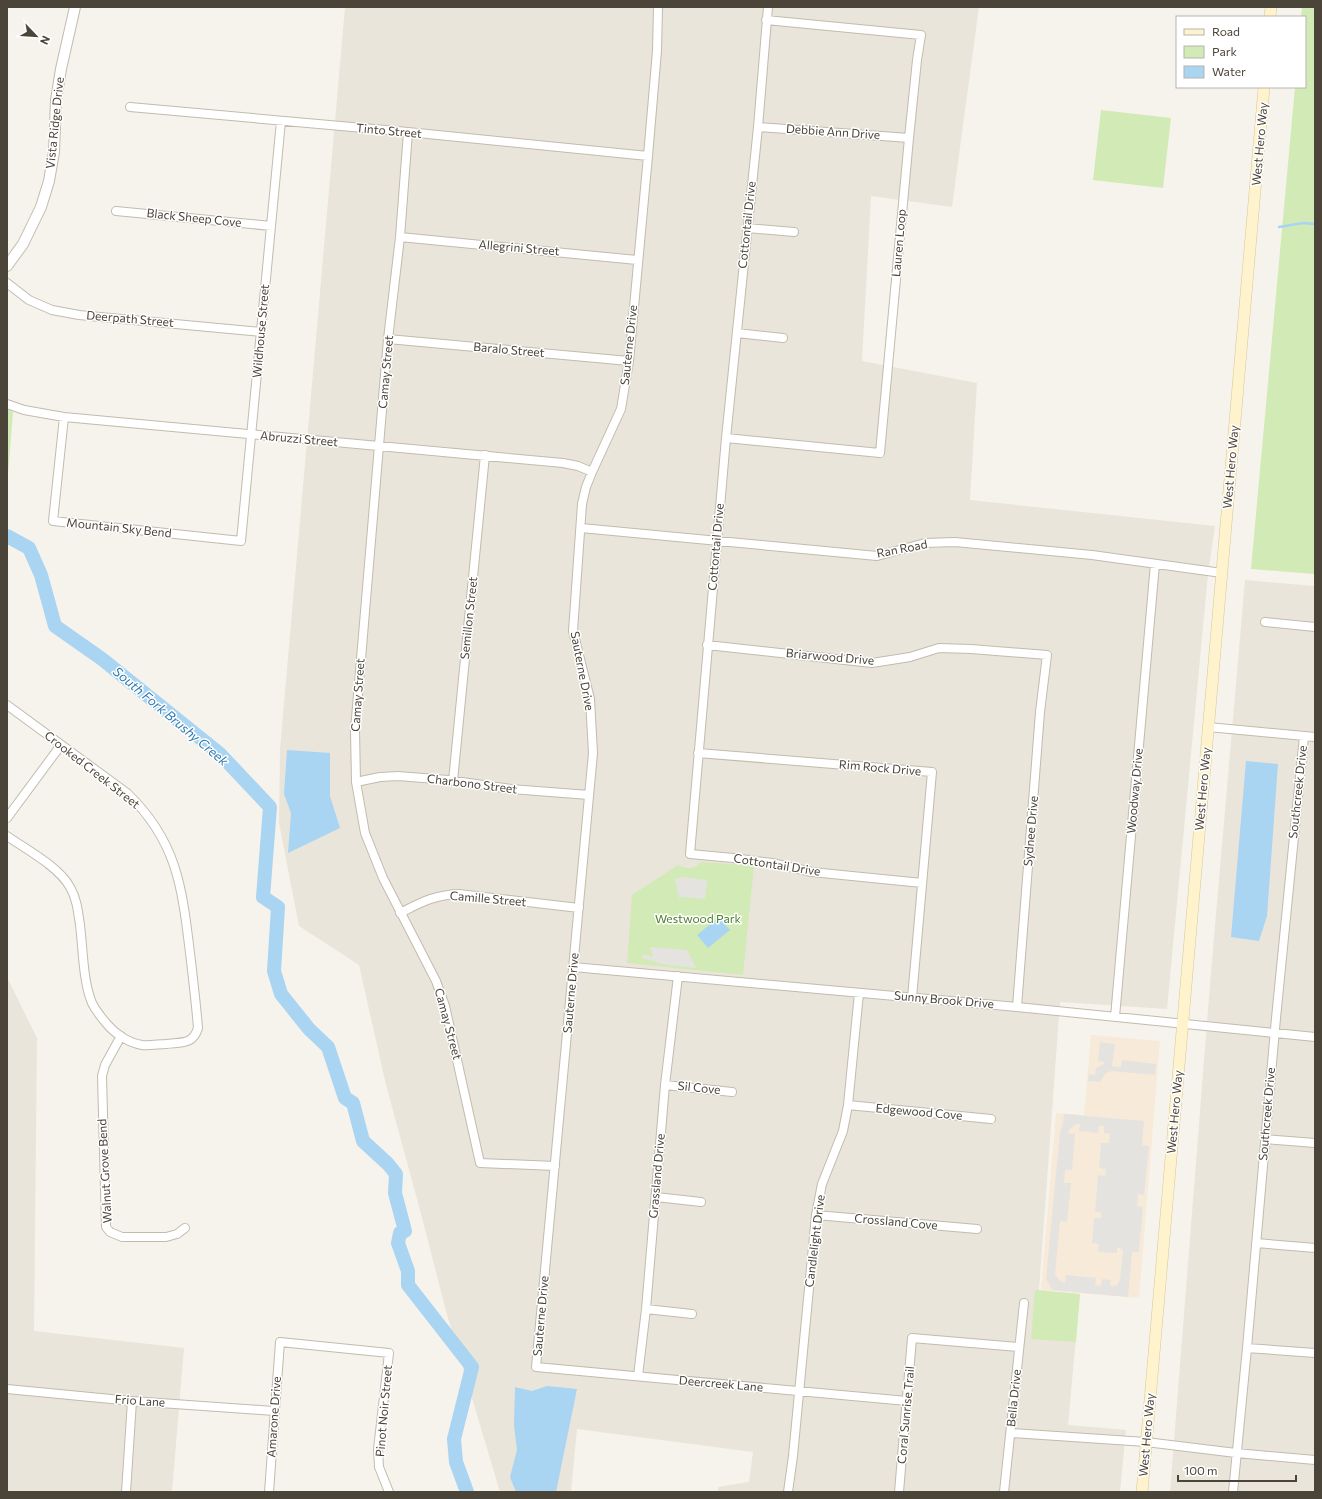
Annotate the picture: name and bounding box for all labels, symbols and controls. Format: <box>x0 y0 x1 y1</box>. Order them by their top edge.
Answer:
north arrow <box>16 16 56 56</box>
legend <box>1176 16 1306 88</box>
text: Road <box>1212 24 1240 38</box>
text: N <box>38 34 53 47</box>
text: Park <box>1212 44 1238 58</box>
text: Water <box>1212 64 1246 78</box>
street label: Vista Ridge Drive <box>42 76 66 170</box>
street label: West Hero Way <box>1248 102 1270 186</box>
street label: Tinto Street <box>356 120 423 140</box>
street label: Debbie Ann Drive <box>785 121 881 141</box>
street label: Cottontail Drive <box>734 181 758 269</box>
street label: Black Sheep Cove <box>146 205 242 229</box>
street label: Lauren Loop <box>888 208 908 278</box>
street label: Allegrini Street <box>478 236 560 258</box>
street label: Wildhouse Street <box>249 283 271 378</box>
street label: Sauterne Drive <box>617 304 639 386</box>
street label: Deerpath Street <box>86 307 174 329</box>
street label: Camay Street <box>375 335 395 409</box>
street label: Baralo Street <box>473 339 545 359</box>
street label: West Hero Way <box>1219 425 1241 509</box>
street label: Abruzzi Street <box>260 428 339 448</box>
street label: Cottontail Drive <box>704 503 726 591</box>
street label: Mountain Sky Bend <box>66 515 172 539</box>
street label: Ran Road <box>875 536 928 560</box>
street label: Semillon Street <box>457 576 479 660</box>
street label: Sauterne Drive <box>568 630 598 712</box>
street label: Briarwood Drive <box>785 645 875 667</box>
street label: Camay Street <box>347 658 367 732</box>
water label: South Fork Brushy Creek <box>110 663 233 769</box>
street label: Crooked Creek Street <box>42 728 143 811</box>
street label: Southcreek Drive <box>1285 745 1309 839</box>
street label: West Hero Way <box>1191 747 1213 831</box>
street label: Woodway Drive <box>1123 748 1145 834</box>
street label: Rim Rock Drive <box>838 756 922 778</box>
street label: Charbono Street <box>426 771 518 795</box>
street label: Sydnee Drive <box>1020 795 1040 867</box>
street label: Cottontail Drive <box>733 850 822 878</box>
street label: Camille Street <box>449 888 527 908</box>
park label: Westwood Park <box>655 911 742 925</box>
street label: Sauterne Drive <box>560 952 580 1034</box>
street label: Camay Street <box>433 986 465 1061</box>
street label: Sunny Brook Drive <box>893 988 995 1010</box>
street label: Southcreek Drive <box>1255 1067 1277 1161</box>
street label: West Hero Way <box>1163 1070 1185 1154</box>
street label: Sil Cove <box>677 1078 721 1096</box>
street label: Edgewood Cove <box>875 1100 963 1122</box>
street label: Walnut Grove Bend <box>94 1118 114 1224</box>
street label: Grassland Drive <box>645 1133 667 1219</box>
street label: Candlelight Drive <box>801 1194 827 1288</box>
street label: Crossland Cove <box>854 1210 938 1232</box>
street label: Sauterne Drive <box>530 1275 550 1357</box>
street label: Pinot Noir Street <box>372 1364 394 1457</box>
street label: Coral Sunrise Trail <box>894 1365 916 1464</box>
street label: Bella Drive <box>1003 1368 1023 1427</box>
street label: Deercreek Lane <box>678 1372 764 1394</box>
street label: Amarone Drive <box>263 1376 283 1458</box>
street label: Frio Lane <box>114 1391 166 1409</box>
street label: West Hero Way <box>1135 1393 1157 1477</box>
scale bar <box>1178 1457 1296 1483</box>
text: 100 m <box>1184 1463 1218 1477</box>

